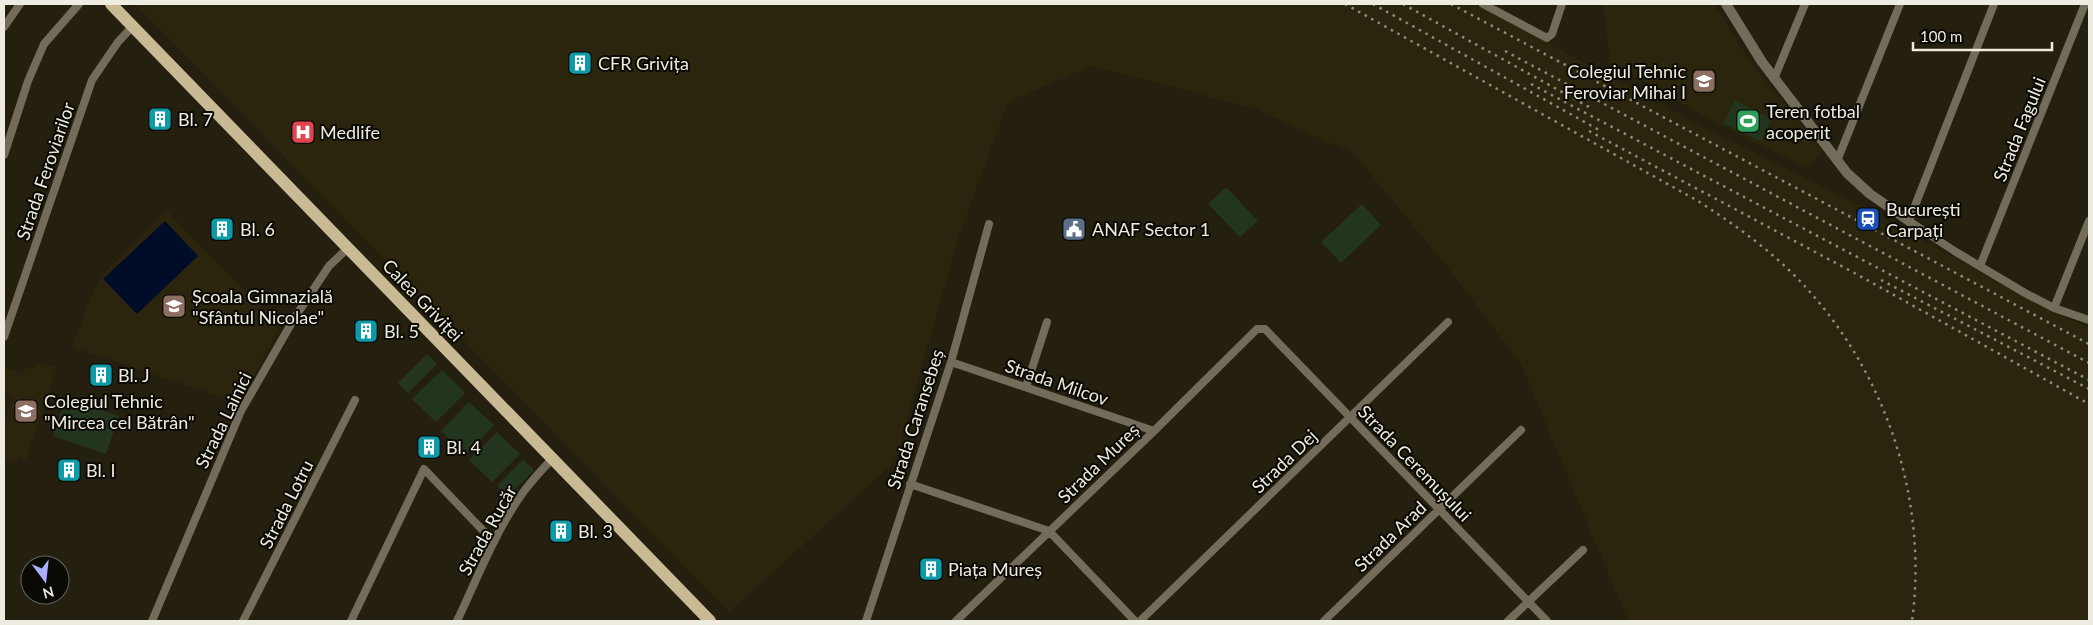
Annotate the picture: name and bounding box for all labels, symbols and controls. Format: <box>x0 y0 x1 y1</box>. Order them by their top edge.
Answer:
scale bar <box>1913 20 2052 52</box>
text: 100 m <box>1920 27 1962 45</box>
building icon: CFR Grivița <box>567 50 593 76</box>
place label: CFR Grivița <box>598 52 689 74</box>
place label: Colegiul Tehnic Feroviar Mihai I <box>1564 60 1686 103</box>
school or university icon: Colegiul Tehnic Feroviar Mihai I <box>1691 68 1717 94</box>
street label: Strada Fagului <box>1988 74 2050 184</box>
street label: Strada Feroviarilor <box>11 99 79 243</box>
place label: Teren fotbal acoperit <box>1766 100 1860 143</box>
building icon: Bl. 7 <box>147 106 173 132</box>
place label: Bl. 7 <box>178 108 213 130</box>
sports icon: Teren fotbal acoperit <box>1735 108 1761 134</box>
hospital icon: Medlife <box>290 119 316 145</box>
place label: Medlife <box>320 121 380 143</box>
place label: București Carpați <box>1886 198 1961 241</box>
station icon: București Carpați <box>1855 206 1881 232</box>
building icon: Bl. 6 <box>209 216 235 242</box>
public building icon: ANAF Sector 1 <box>1061 216 1087 242</box>
place label: Bl. 6 <box>240 218 275 240</box>
place label: ANAF Sector 1 <box>1092 218 1210 240</box>
street label: Calea Griviței <box>378 254 468 346</box>
place label: Școala Gimnazială "Sfântul Nicolae" <box>192 285 333 328</box>
school or university icon: Școala Gimnazială "Sfântul Nicolae" <box>161 293 187 319</box>
building icon: Bl. 5 <box>353 318 379 344</box>
place label: Bl. 5 <box>384 320 419 342</box>
street label: Strada Caransebeș <box>882 346 948 492</box>
street label: Strada Milcov <box>1003 354 1112 410</box>
building icon: Bl. J <box>88 362 114 388</box>
place label: Bl. J <box>118 364 150 386</box>
street label: Strada Lainici <box>190 368 256 472</box>
place label: Colegiul Tehnic "Mircea cel Bătrân" <box>44 390 195 433</box>
school or university icon: Colegiul Tehnic "Mircea cel Bătrân" <box>13 398 39 424</box>
street label: Strada Ceremușului <box>1354 400 1476 526</box>
street label: Strada Mureș <box>1053 419 1144 507</box>
street label: Strada Dej <box>1247 425 1321 497</box>
building icon: Bl. 4 <box>416 434 442 460</box>
place label: Bl. 4 <box>446 436 481 458</box>
street label: Strada Lotru <box>254 456 318 552</box>
building icon: Bl. I <box>56 457 82 483</box>
place label: Bl. I <box>86 459 116 481</box>
street label: Strada Rucăr <box>453 481 521 579</box>
street label: Strada Arad <box>1349 496 1431 576</box>
building icon: Bl. 3 <box>548 518 574 544</box>
place label: Bl. 3 <box>578 520 613 542</box>
north arrow <box>20 555 70 605</box>
building icon: Piața Mureș <box>918 556 944 582</box>
place label: Piața Mureș <box>948 558 1042 580</box>
text: N <box>41 583 56 603</box>

